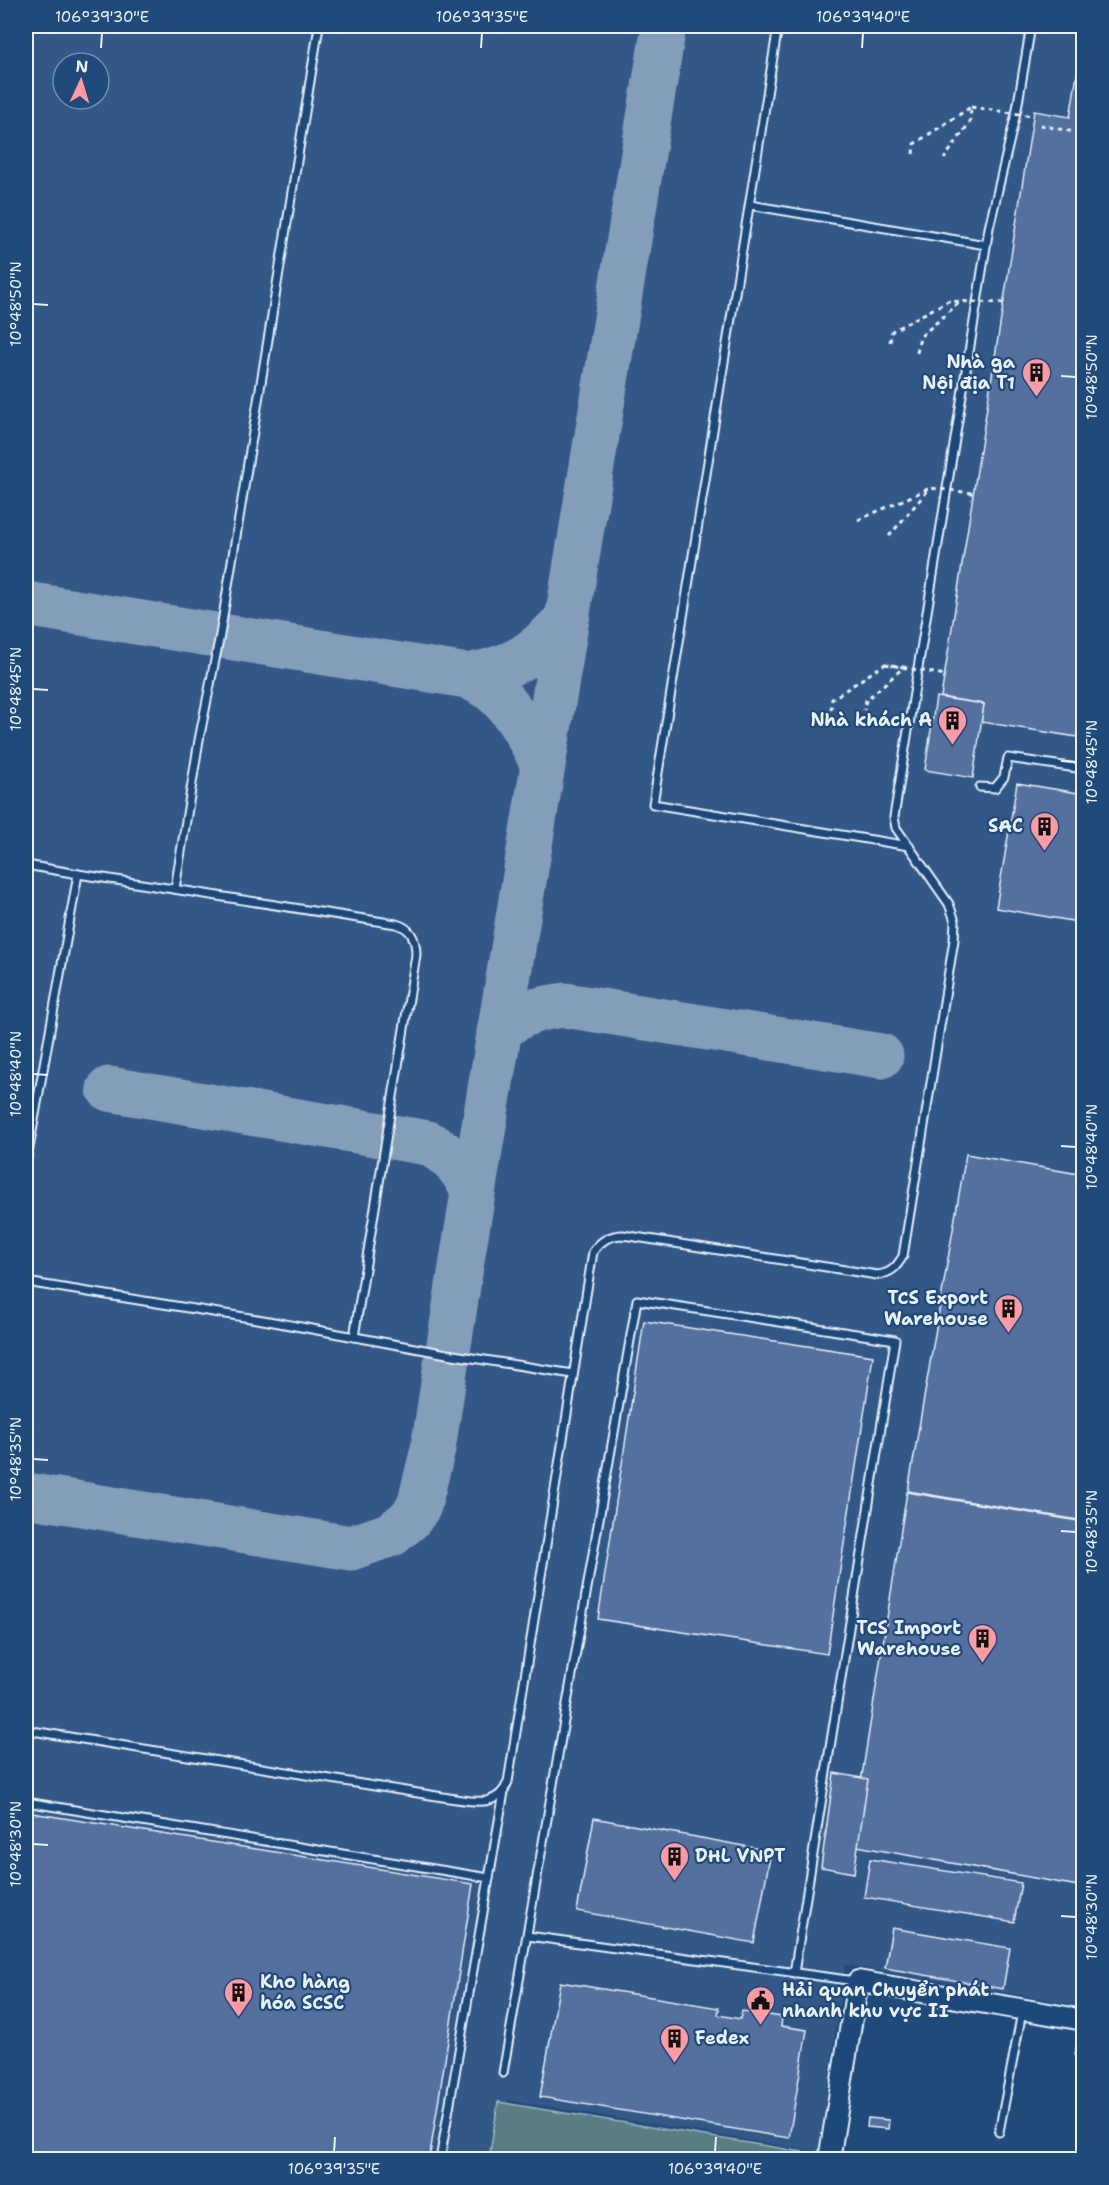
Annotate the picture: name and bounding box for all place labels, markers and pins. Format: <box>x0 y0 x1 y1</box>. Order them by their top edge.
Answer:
place label: Nhà ga Nội địa T1 <box>922 350 1016 395</box>
building icon: Nhà ga Nội địa T1 <box>1020 356 1052 398</box>
building icon: Nhà khách A <box>937 704 969 746</box>
place label: Nhà khách A <box>810 708 932 732</box>
building icon: SAC <box>1028 810 1060 852</box>
place label: SAC <box>988 814 1023 838</box>
place label: TCS Export Warehouse <box>884 1286 988 1331</box>
building icon: TCS Export Warehouse <box>993 1292 1025 1334</box>
place label: TCS Import Warehouse <box>857 1616 961 1661</box>
building icon: TCS Import Warehouse <box>966 1622 998 1664</box>
building icon: DHL VNPT <box>658 1840 690 1882</box>
place label: DHL VNPT <box>695 1844 785 1868</box>
place label: Kho hàng hóa SCSC <box>260 1970 350 2015</box>
building icon: Kho hàng hóa SCSC <box>223 1976 255 2018</box>
place label: Hải quan Chuyển phát nhanh khu vực II <box>782 1978 990 2023</box>
public building icon: Hải quan Chuyển phát nhanh khu vực II <box>745 1984 777 2026</box>
building icon: Fedex <box>658 2022 690 2064</box>
place label: Fedex <box>695 2026 749 2050</box>

